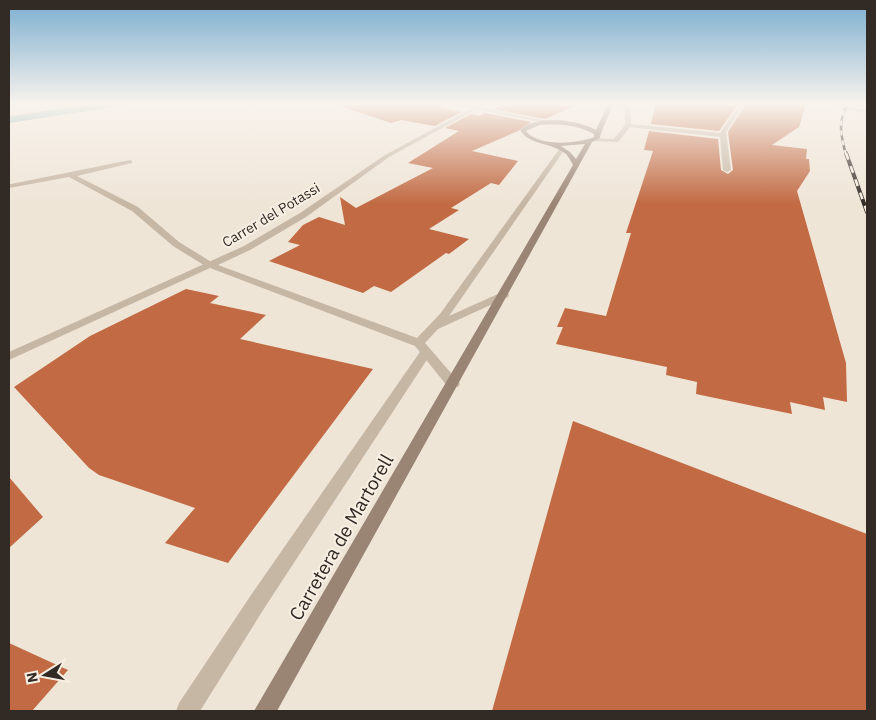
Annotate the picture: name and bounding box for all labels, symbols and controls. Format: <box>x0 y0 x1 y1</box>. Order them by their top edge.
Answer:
street label: Carrer del Potassi <box>219 179 323 251</box>
street label: Carretera de Martorell <box>284 450 398 624</box>
north arrow <box>20 650 70 700</box>
text: N <box>22 671 42 684</box>

